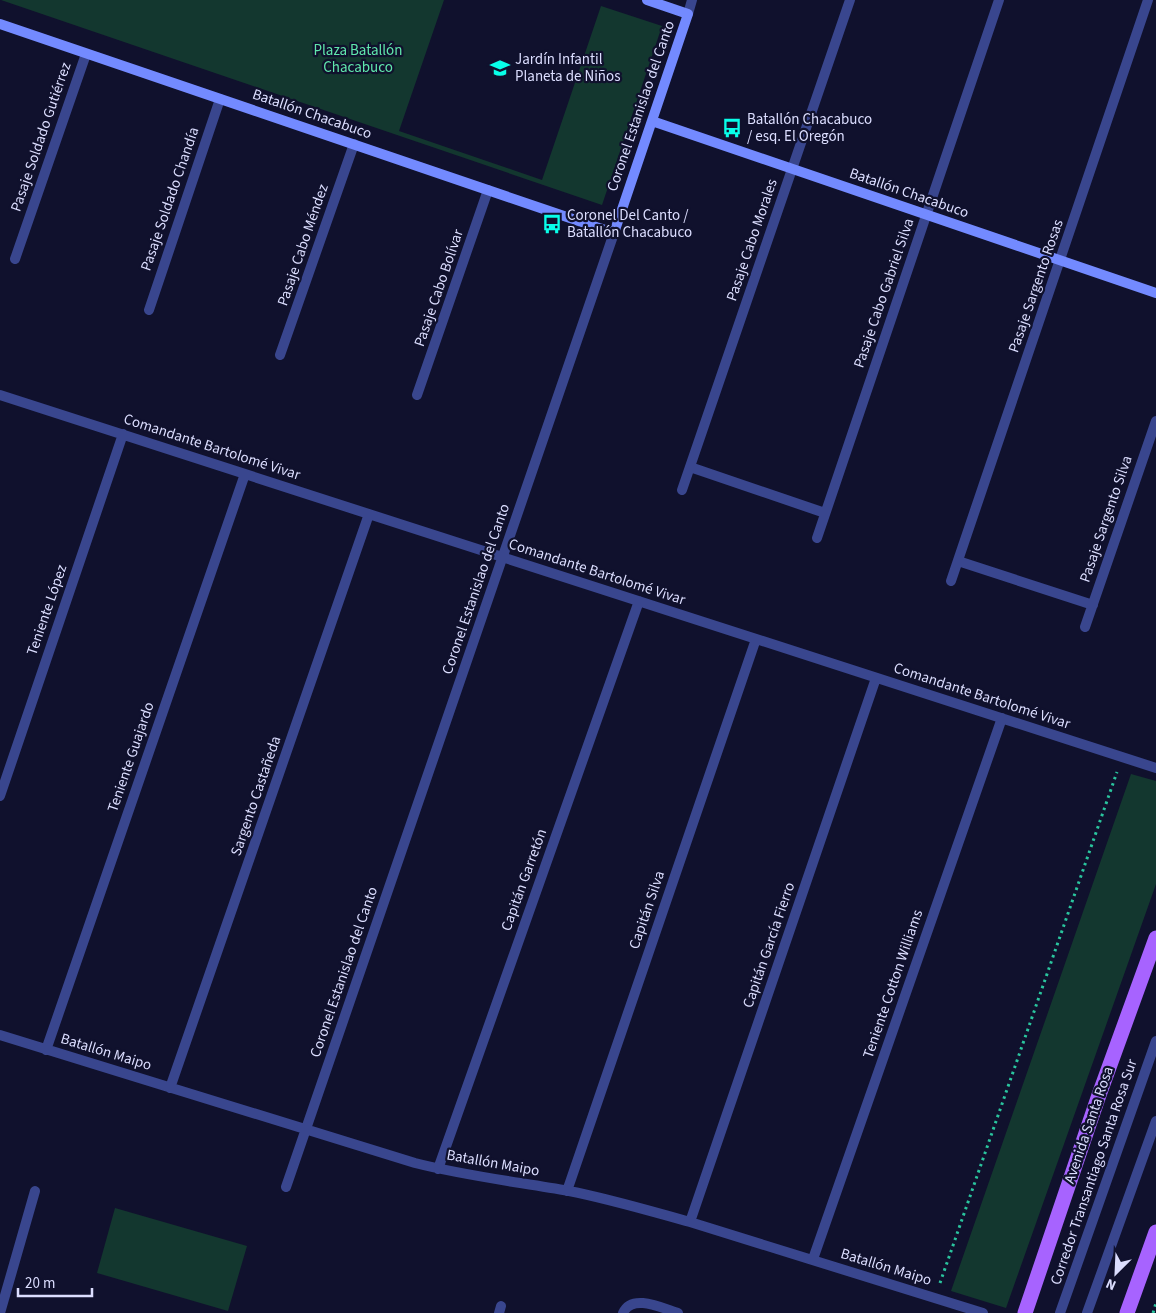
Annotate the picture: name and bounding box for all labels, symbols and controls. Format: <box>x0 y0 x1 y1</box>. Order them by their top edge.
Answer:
street label: Coronel Estanislao del Canto <box>602 18 680 194</box>
park label: Plaza Batallón Chacabuco <box>314 40 402 78</box>
place label: Jardín Infantil Planeta de Niños <box>515 49 620 87</box>
school or university icon: Jardín Infantil Planeta de Niños <box>489 57 511 79</box>
street label: Pasaje Soldado Gutiérrez <box>6 60 76 214</box>
street label: Batallón Chacabuco <box>249 84 375 144</box>
place label: Batallón Chacabuco / esq. El Oregón <box>747 109 872 147</box>
bus stop icon: Batallón Chacabuco / esq. El Oregón <box>721 117 743 139</box>
street label: Pasaje Soldado Chandía <box>136 124 204 274</box>
street label: Batallón Chacabuco <box>846 163 972 223</box>
street label: Pasaje Cabo Morales <box>721 176 783 304</box>
street label: Pasaje Cabo Méndez <box>272 181 334 309</box>
place label: Coronel Del Canto / Batallón Chacabuco <box>567 205 692 243</box>
bus stop icon: Coronel Del Canto / Batallón Chacabuco <box>541 213 563 235</box>
street label: Pasaje Cabo Gabriel Silva <box>849 215 919 371</box>
street label: Pasaje Sargento Rosas <box>1003 217 1069 355</box>
street label: Pasaje Cabo Bolívar <box>409 226 469 350</box>
street label: Comandante Bartolomé Vivar <box>121 408 304 486</box>
street label: Pasaje Sargento Silva <box>1074 453 1138 585</box>
street label: Coronel Estanislao del Canto <box>437 501 515 677</box>
street label: Comandante Bartolomé Vivar <box>506 533 689 611</box>
street label: Teniente López <box>22 562 72 658</box>
street label: Comandante Bartolomé Vivar <box>891 657 1074 735</box>
street label: Teniente Guajardo <box>102 699 160 815</box>
street label: Sargento Castañeda <box>226 733 286 859</box>
street label: Capitán Garretón <box>496 826 552 934</box>
street label: Capitán Silva <box>624 868 670 952</box>
street label: Capitán García Fierro <box>738 879 800 1011</box>
street label: Coronel Estanislao del Canto <box>305 884 383 1060</box>
street label: Teniente Cotton Williams <box>858 907 928 1061</box>
street label: Batallón Maipo <box>58 1028 154 1076</box>
street label: Corredor Transantiago Santa Rosa Sur <box>1045 1055 1143 1288</box>
street label: Avenida Santa Rosa <box>1059 1064 1119 1186</box>
street label: Batallón Maipo <box>445 1144 541 1182</box>
street label: Batallón Maipo <box>838 1243 934 1291</box>
north arrow <box>1091 1248 1141 1298</box>
scale bar <box>18 1266 91 1298</box>
text: 20 m <box>25 1273 55 1294</box>
text: N <box>1103 1273 1119 1295</box>

